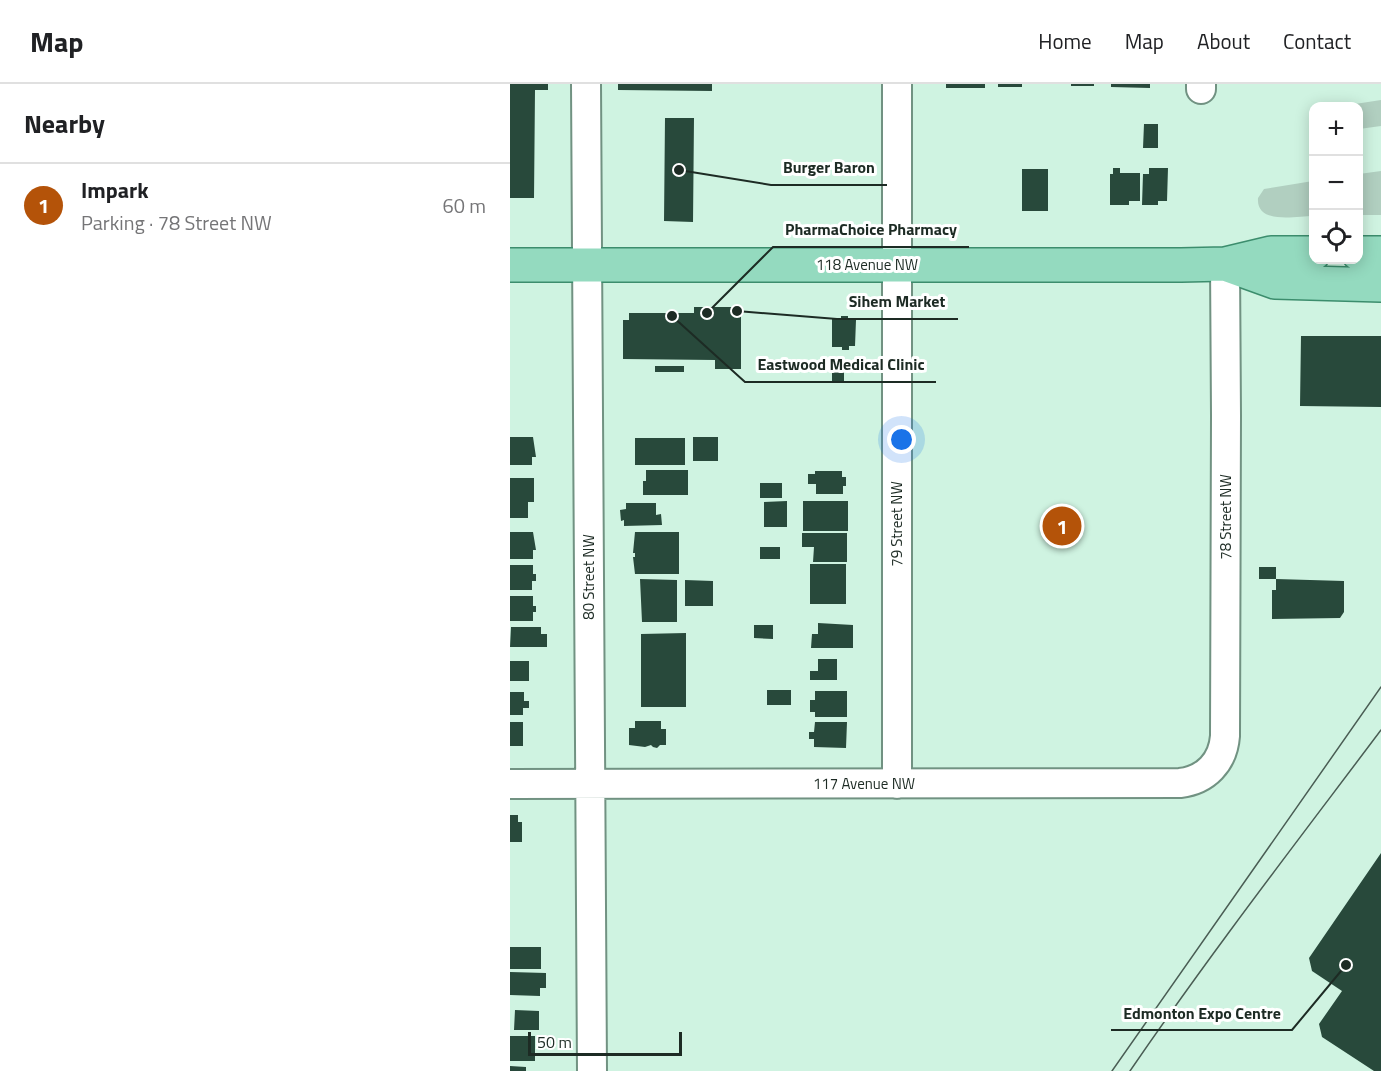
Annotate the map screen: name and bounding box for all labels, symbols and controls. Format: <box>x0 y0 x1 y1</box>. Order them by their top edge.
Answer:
text: Map <box>30 20 84 63</box>
text: Home <box>1038 25 1092 57</box>
text: Map <box>1125 25 1164 57</box>
text: About <box>1197 25 1250 57</box>
text: Contact <box>1283 25 1351 57</box>
map controls <box>1309 102 1363 264</box>
button: + <box>1309 102 1363 156</box>
text: Nearby <box>24 104 105 143</box>
callout: Burger Baron <box>771 151 887 185</box>
text: Burger Baron <box>783 155 875 179</box>
button: − <box>1309 156 1363 210</box>
text: Impark <box>81 173 148 207</box>
text: 1 <box>38 190 49 221</box>
text: 60 m <box>442 190 486 221</box>
text: Parking · 78 Street NW <box>81 207 272 238</box>
button: locate <box>1309 210 1363 264</box>
callout: PharmaChoice Pharmacy <box>773 213 969 247</box>
text: PharmaChoice Pharmacy <box>785 217 957 241</box>
street label: 118 Avenue NW <box>816 253 918 276</box>
callout: Sihem Market <box>837 285 958 319</box>
text: Sihem Market <box>849 289 946 313</box>
callout: Eastwood Medical Clinic <box>745 348 936 382</box>
text: Eastwood Medical Clinic <box>757 352 925 376</box>
your location <box>887 425 916 454</box>
street label: 78 Street NW <box>1214 474 1237 560</box>
street label: 79 Street NW <box>885 481 908 567</box>
pin: 1 <box>1042 504 1082 548</box>
street label: 80 Street NW <box>577 534 600 620</box>
street label: 117 Avenue NW <box>813 772 915 795</box>
callout: Edmonton Expo Centre <box>1111 996 1292 1030</box>
text: Edmonton Expo Centre <box>1123 1001 1281 1025</box>
scale bar <box>528 1029 682 1056</box>
text: 50 m <box>537 1030 572 1054</box>

